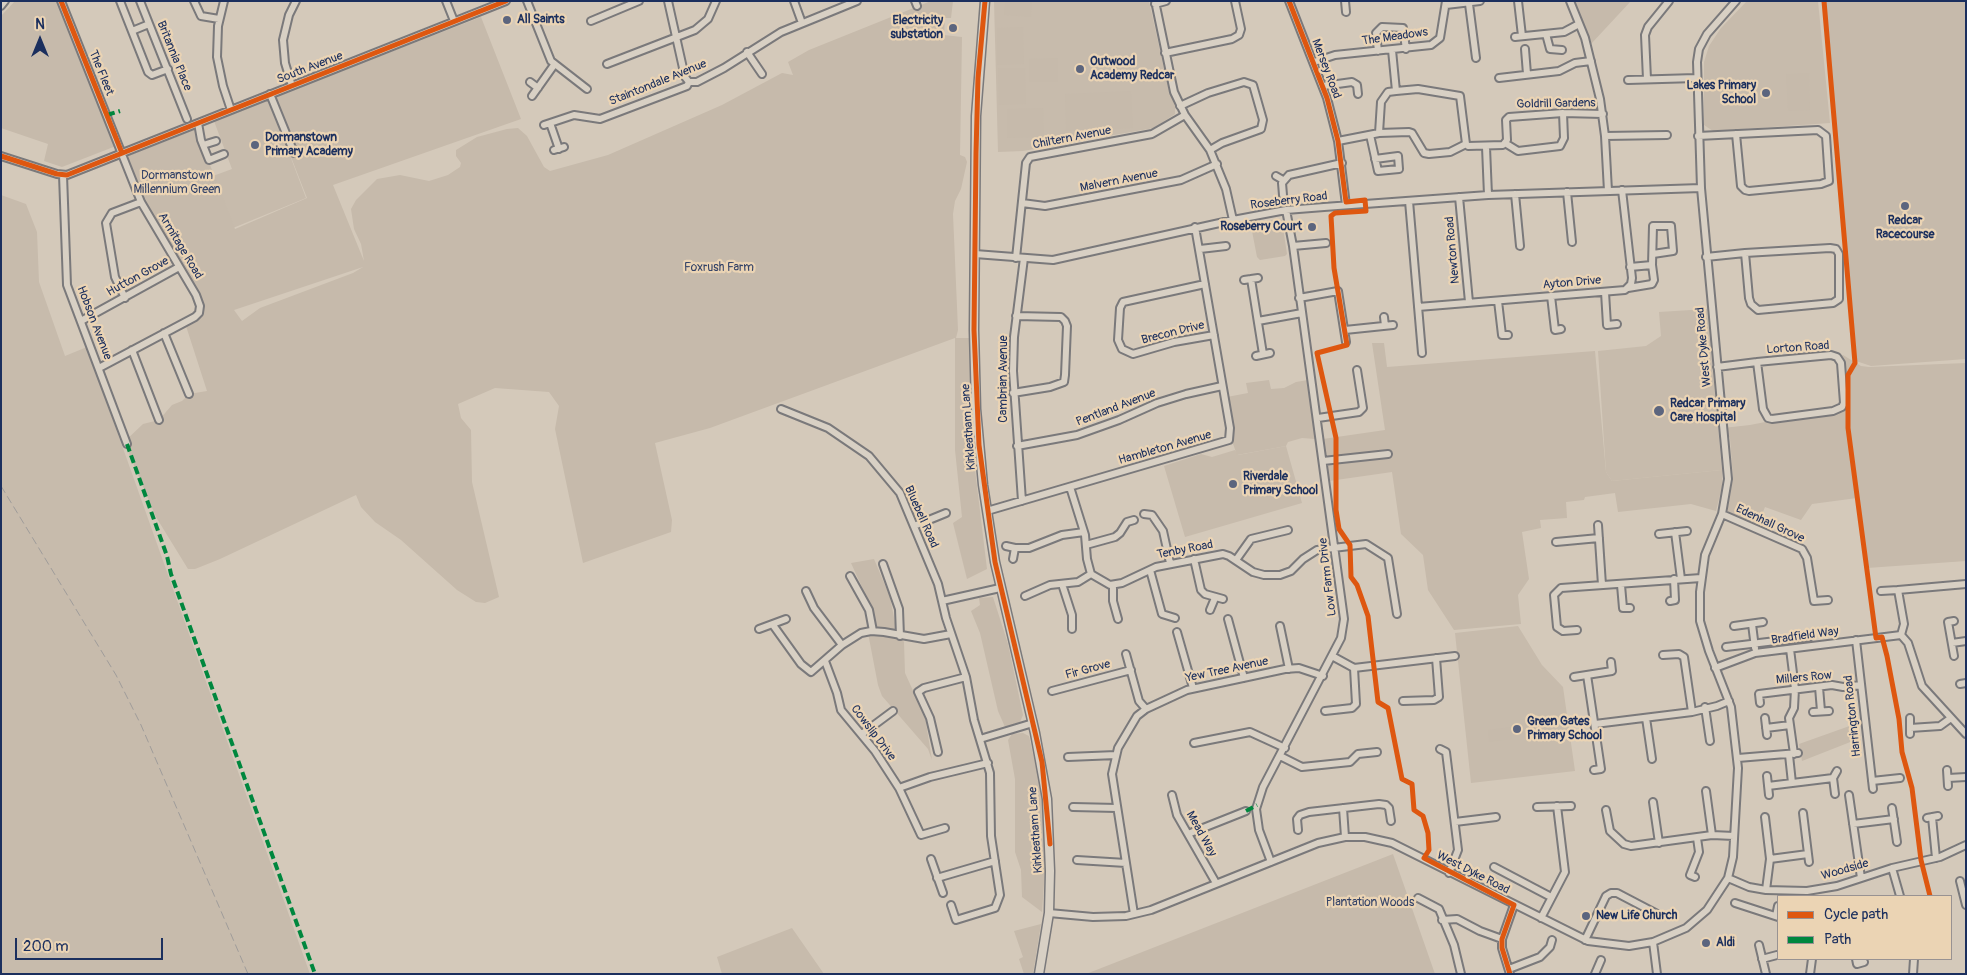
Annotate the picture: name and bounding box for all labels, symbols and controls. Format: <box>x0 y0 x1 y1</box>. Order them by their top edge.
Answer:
place label: All Saints <box>517 13 565 27</box>
marker: All Saints <box>501 14 513 26</box>
place label: Electricity substation <box>890 14 943 42</box>
north arrow <box>15 15 65 65</box>
text: N <box>35 16 45 33</box>
street label: Britannia Place <box>153 19 195 93</box>
marker: Electricity substation <box>947 22 959 34</box>
street label: The Meadows <box>1361 25 1429 49</box>
street label: Mersey Road <box>1308 37 1344 101</box>
street label: The Fleet <box>85 48 117 98</box>
street label: South Avenue <box>275 49 345 87</box>
place label: Outwood Academy Redcar <box>1090 55 1174 83</box>
street label: Staintondale Avenue <box>607 57 709 109</box>
marker: Outwood Academy Redcar <box>1074 63 1086 75</box>
place label: Lakes Primary School <box>1687 79 1756 107</box>
marker: Lakes Primary School <box>1760 87 1772 99</box>
street label: Goldrill Gardens <box>1516 96 1596 112</box>
street label: Chiltern Avenue <box>1032 123 1112 153</box>
place label: Dormanstown Primary Academy <box>265 131 353 159</box>
marker: Dormanstown Primary Academy <box>249 139 261 151</box>
street label: Malvern Avenue <box>1079 166 1159 196</box>
park label: Dormanstown Millennium Green <box>133 169 221 197</box>
street label: Roseberry Road <box>1250 189 1328 213</box>
marker: Redcar Racecourse <box>1899 200 1911 212</box>
street label: Armitage Road <box>155 210 205 282</box>
place label: Redcar Racecourse <box>1876 214 1934 242</box>
street label: Newton Road <box>1443 216 1463 284</box>
place label: Roseberry Court <box>1220 220 1302 234</box>
marker: Roseberry Court <box>1306 221 1318 233</box>
street label: Hutton Grove <box>104 254 172 300</box>
park label: Foxrush Farm <box>684 261 754 275</box>
street label: Ayton Drive <box>1542 273 1602 293</box>
street label: Hobson Avenue <box>73 284 115 362</box>
street label: West Dyke Road <box>1693 307 1715 387</box>
street label: Brecon Drive <box>1140 318 1206 348</box>
street label: Cambrian Avenue <box>997 335 1011 423</box>
street label: Lorton Road <box>1766 339 1830 357</box>
street label: Kirkleatham Lane <box>959 383 979 471</box>
street label: Pentland Avenue <box>1074 386 1158 430</box>
place label: Redcar Primary Care Hospital <box>1670 397 1745 425</box>
marker: Redcar Primary Care Hospital <box>1652 404 1666 418</box>
street label: Hambleton Avenue <box>1117 428 1213 468</box>
place label: Riverdale Primary School <box>1243 470 1318 498</box>
marker: Riverdale Primary School <box>1227 478 1239 490</box>
street label: Bluebell Road <box>901 484 941 550</box>
street label: Edenhall Grove <box>1733 502 1807 546</box>
street label: Low Farm Drive <box>1316 537 1340 617</box>
street label: Tenby Road <box>1156 538 1214 562</box>
street label: Bradfield Way <box>1770 624 1840 648</box>
street label: Yew Tree Avenue <box>1184 654 1270 686</box>
street label: Fir Grove <box>1064 657 1112 683</box>
street label: Millers Row <box>1775 668 1833 688</box>
street label: Harrington Road <box>1842 674 1864 758</box>
street label: Cowslip Drive <box>847 702 899 764</box>
place label: Green Gates Primary School <box>1527 715 1602 743</box>
marker: Green Gates Primary School <box>1511 723 1523 735</box>
street label: Kirkleatham Lane <box>1026 786 1046 874</box>
street label: Mead Way <box>1183 809 1219 859</box>
street label: West Dyke Road <box>1434 848 1512 898</box>
street label: Woodside <box>1820 856 1870 884</box>
legend <box>1777 895 1952 960</box>
park label: Plantation Woods <box>1326 896 1414 910</box>
text: Cycle path <box>1824 905 1888 924</box>
place label: New Life Church <box>1596 909 1677 923</box>
marker: New Life Church <box>1580 910 1592 922</box>
scale bar <box>18 928 165 960</box>
text: Path <box>1824 930 1851 949</box>
place label: Aldi <box>1716 936 1735 950</box>
text: 200 m <box>23 937 68 956</box>
marker: Aldi <box>1700 937 1712 949</box>

